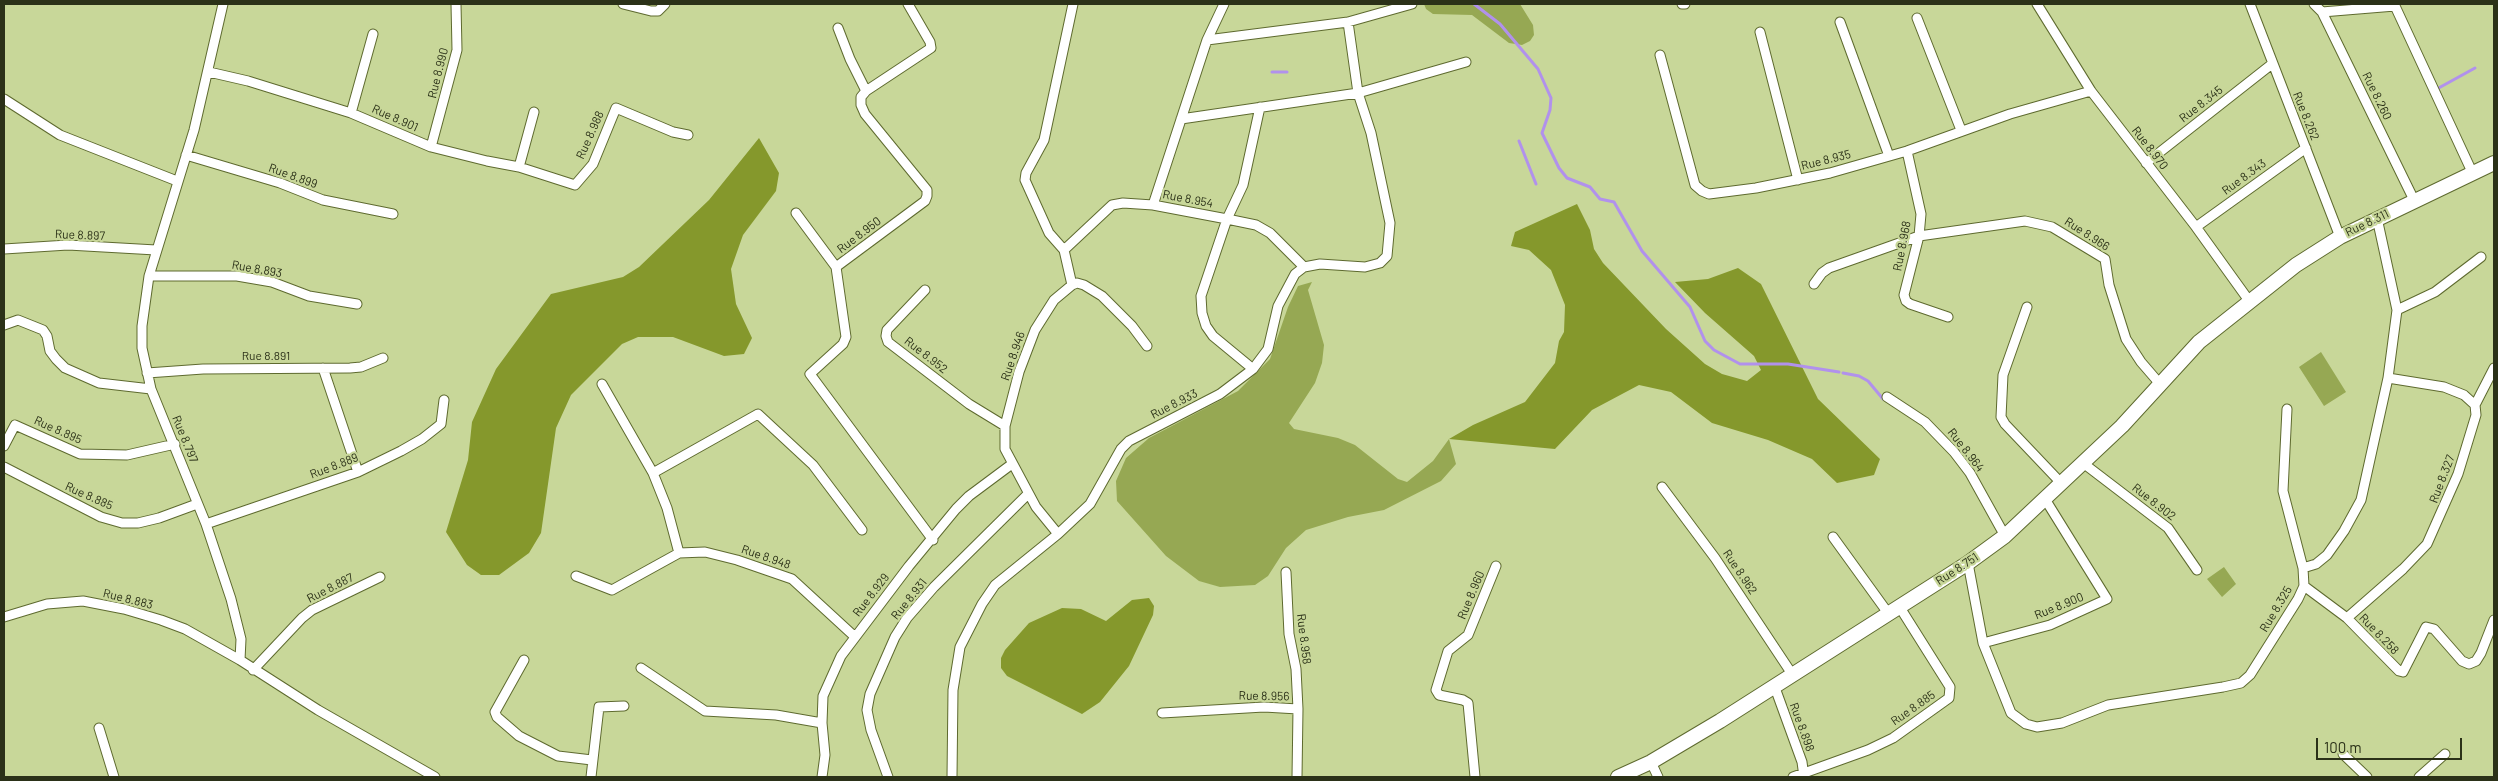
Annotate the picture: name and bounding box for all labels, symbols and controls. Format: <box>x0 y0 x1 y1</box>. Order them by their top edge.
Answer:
street label: Rue 8.990 <box>425 46 451 100</box>
street label: Rue 8.260 <box>2359 70 2395 122</box>
street label: Rue 8.345 <box>2176 83 2226 125</box>
street label: Rue 8.262 <box>2290 90 2322 142</box>
street label: Rue 8.901 <box>370 101 420 135</box>
street label: Rue 8.988 <box>573 109 607 161</box>
street label: Rue 8.970 <box>2129 124 2171 172</box>
street label: Rue 8.935 <box>1800 147 1852 173</box>
street label: Rue 8.343 <box>2219 156 2269 198</box>
street label: Rue 8.899 <box>267 161 319 191</box>
street label: Rue 8.954 <box>1162 187 1214 211</box>
street label: Rue 8.311 <box>2343 206 2391 240</box>
street label: Rue 8.950 <box>834 214 884 256</box>
street label: Rue 8.966 <box>2062 214 2112 254</box>
street label: Rue 8.968 <box>1890 220 1914 272</box>
street label: Rue 8.897 <box>55 227 105 243</box>
street label: Rue 8.893 <box>231 257 283 281</box>
street label: Rue 8.946 <box>998 329 1028 383</box>
street label: Rue 8.952 <box>901 334 951 376</box>
street label: Rue 8.891 <box>242 349 290 363</box>
street label: Rue 8.933 <box>1148 386 1200 422</box>
street label: Rue 8.895 <box>32 413 84 447</box>
street label: Rue 8.797 <box>169 413 201 465</box>
street label: Rue 8.964 <box>1945 425 1987 475</box>
street label: Rue 8.889 <box>308 450 360 482</box>
street label: Rue 8.327 <box>2426 453 2458 505</box>
street label: Rue 8.885 <box>63 479 115 513</box>
street label: Rue 8.902 <box>2129 480 2179 524</box>
street label: Rue 8.948 <box>739 542 793 572</box>
street label: Rue 8.962 <box>1720 547 1760 597</box>
street label: Rue 8.751 <box>1933 550 1981 588</box>
street label: Rue 8.960 <box>1454 569 1488 621</box>
street label: Rue 8.887 <box>304 570 356 606</box>
street label: Rue 8.929 <box>850 570 892 620</box>
street label: Rue 8.931 <box>888 576 930 622</box>
street label: Rue 8.325 <box>2257 583 2295 635</box>
street label: Rue 8.883 <box>102 586 154 612</box>
street label: Rue 8.900 <box>2032 590 2086 622</box>
street label: Rue 8.258 <box>2356 611 2402 657</box>
street label: Rue 8.958 <box>1294 613 1314 665</box>
street label: Rue 8.956 <box>1238 688 1290 704</box>
street label: Rue 8.885 <box>1888 688 1938 728</box>
street label: Rue 8.898 <box>1787 701 1817 753</box>
scale bar <box>2318 728 2464 760</box>
text: 100 m <box>2324 738 2362 756</box>

